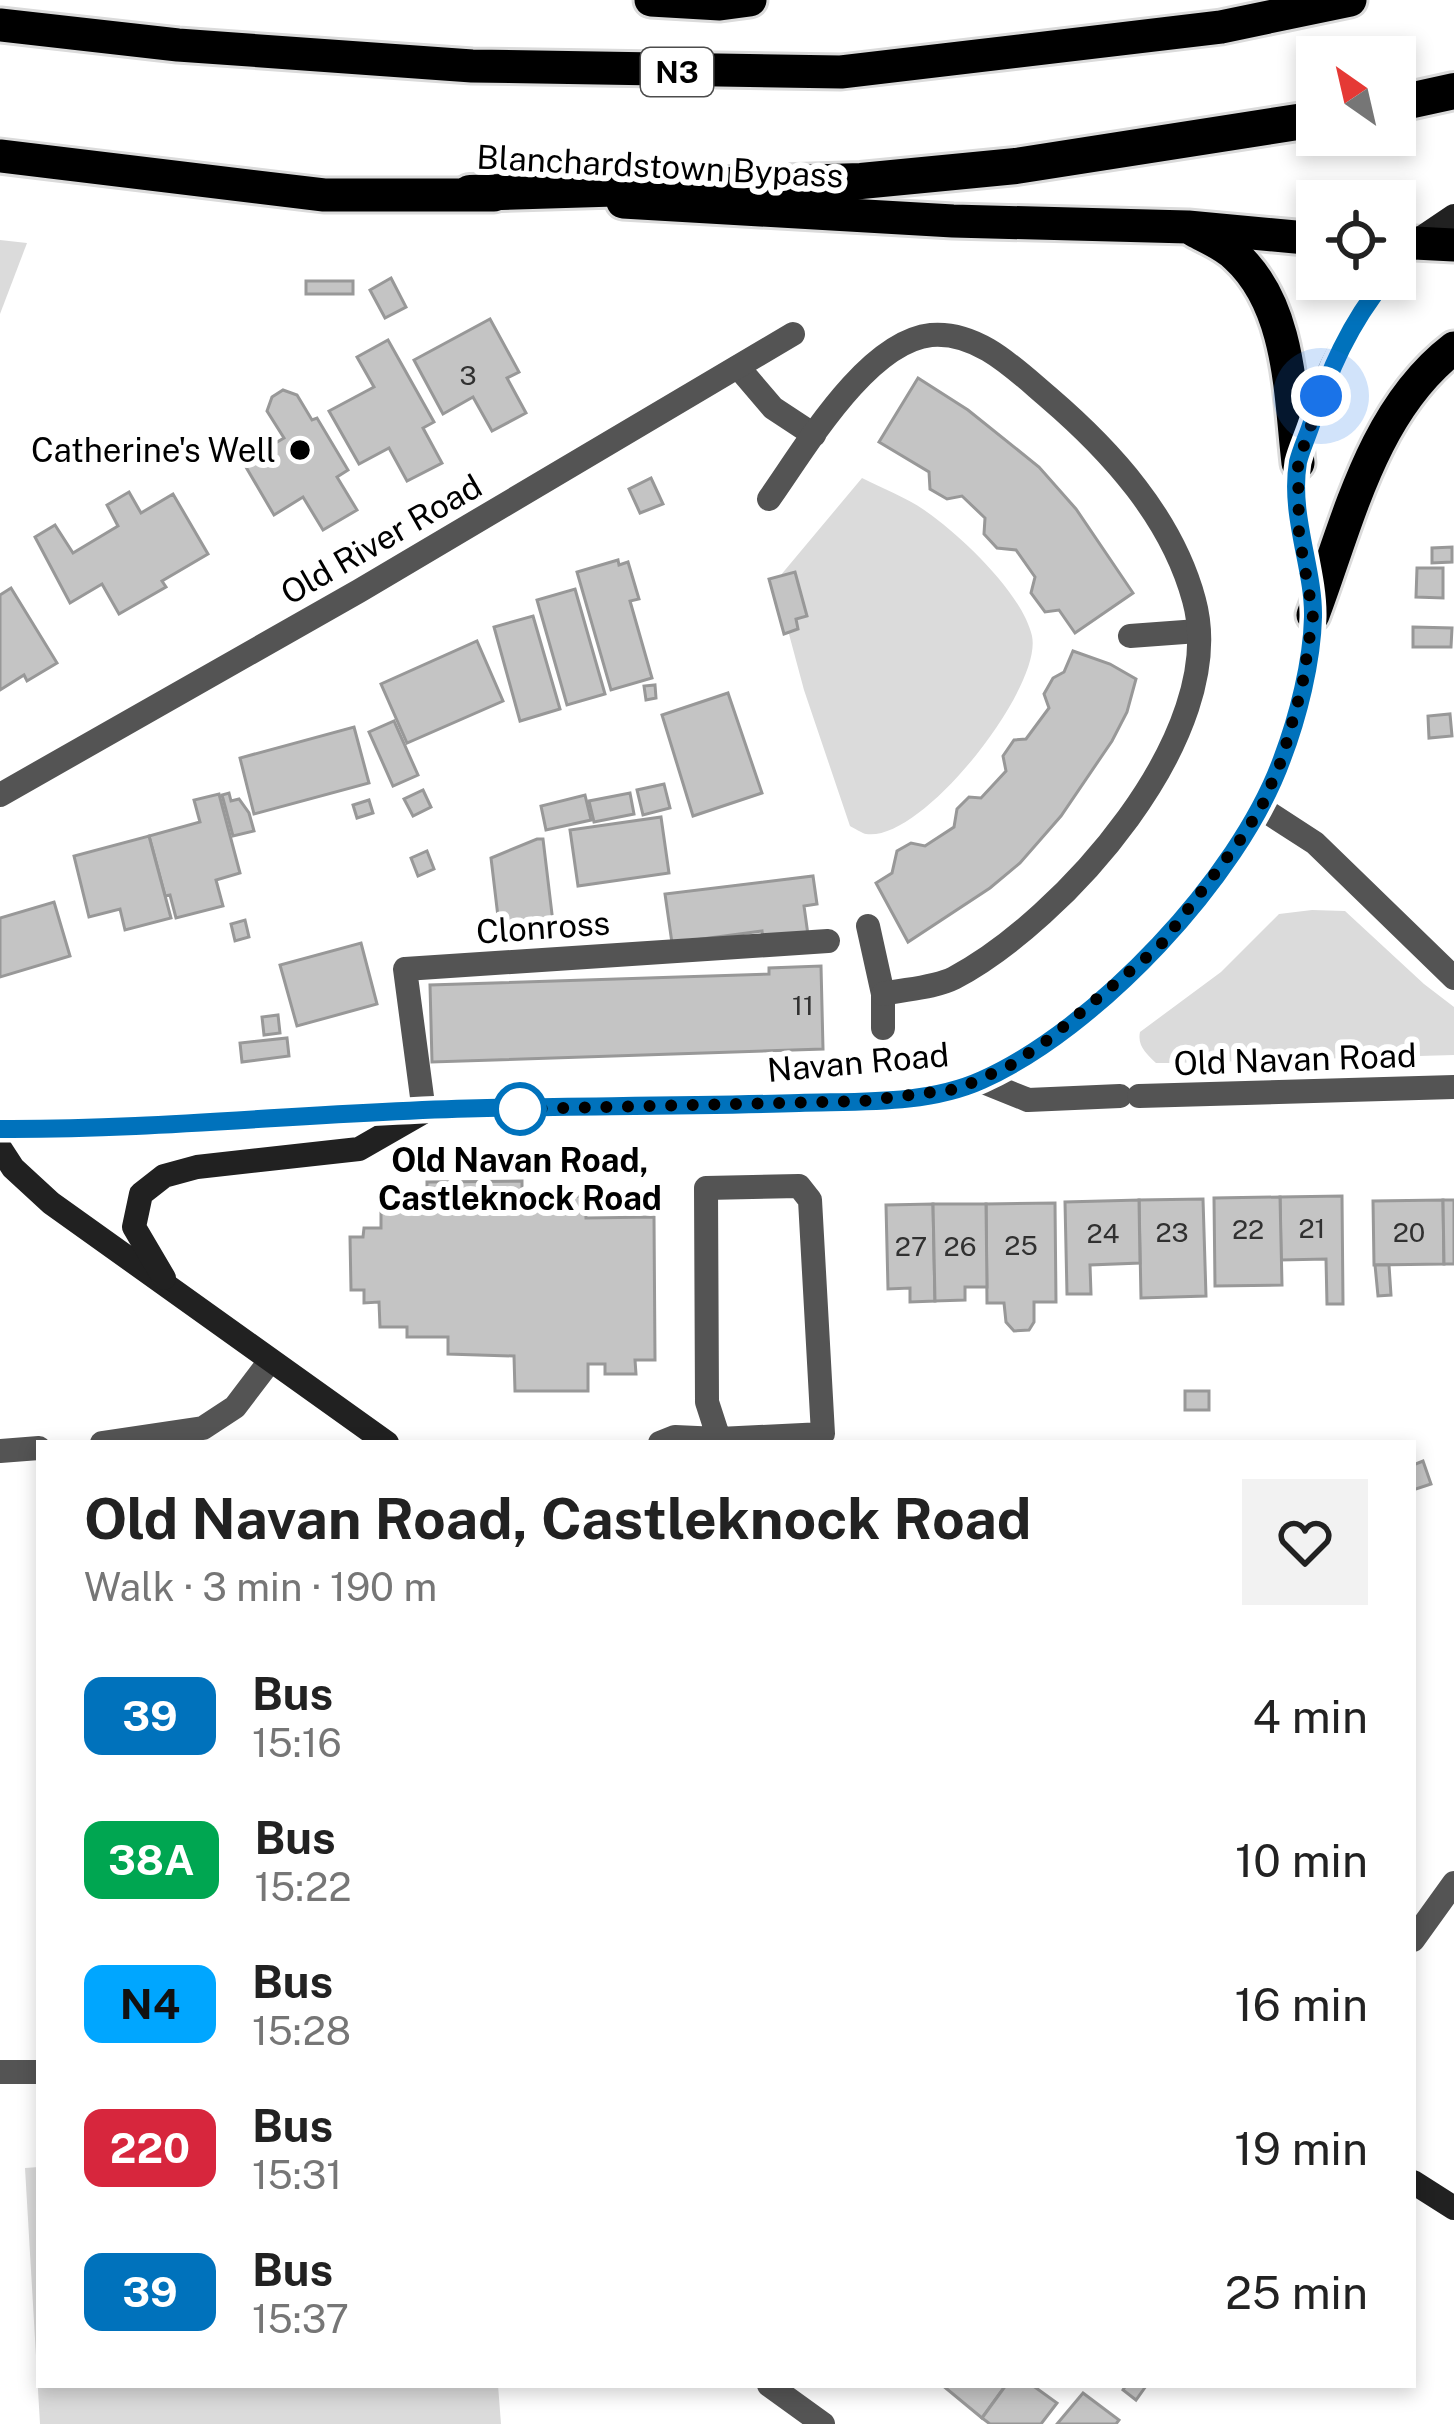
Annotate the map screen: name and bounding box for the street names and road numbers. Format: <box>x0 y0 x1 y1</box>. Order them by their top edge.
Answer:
road number: N3 <box>641 48 713 96</box>
street label: Blanchardstown Bypass <box>476 137 844 195</box>
street label: Old River Road <box>274 466 488 612</box>
street label: Clonross <box>475 903 611 951</box>
street label: Navan Road <box>766 1035 950 1089</box>
street label: Old Navan Road <box>1173 1036 1417 1082</box>

